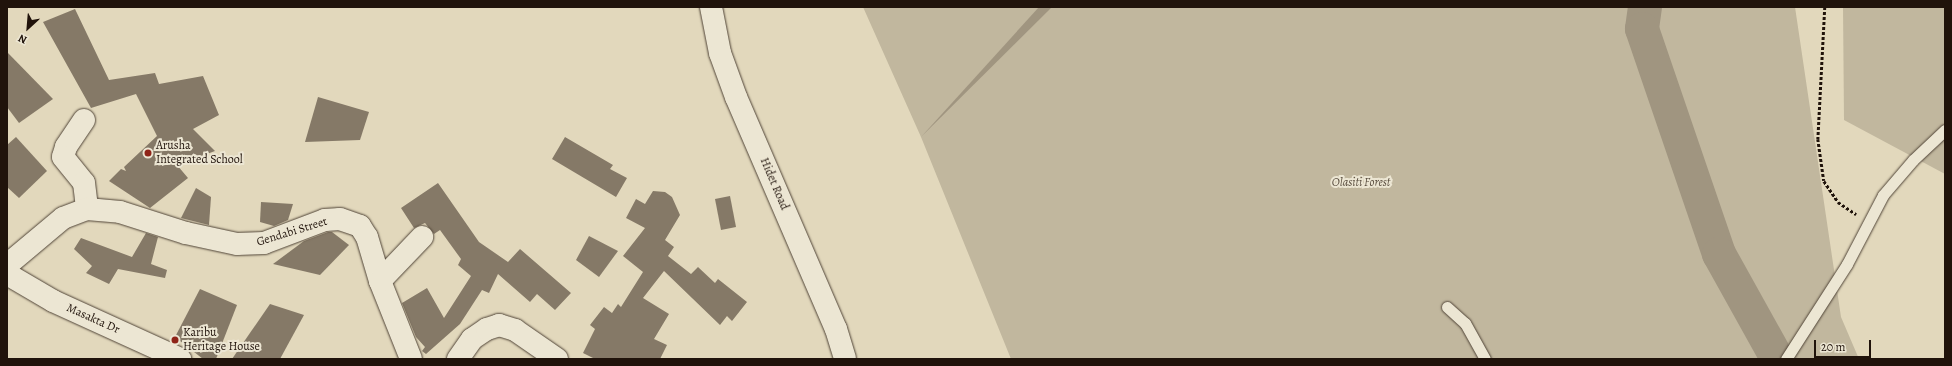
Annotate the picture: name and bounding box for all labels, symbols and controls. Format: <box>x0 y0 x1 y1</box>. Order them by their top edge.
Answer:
north arrow <box>8 8 48 48</box>
text: N <box>16 31 29 48</box>
place label: Arusha Integrated School <box>156 139 243 167</box>
marker: Arusha Integrated School <box>143 148 153 158</box>
street label: Hidet Road <box>757 156 791 212</box>
park label: Olasiti Forest <box>1332 176 1390 190</box>
street label: Gendabi Street <box>255 214 329 250</box>
street label: Masakta Dr <box>64 301 122 337</box>
place label: Karibu Heritage House <box>183 326 260 354</box>
scale bar <box>1816 332 1873 358</box>
marker: Karibu Heritage House <box>170 335 180 345</box>
text: 20 m <box>1821 339 1845 355</box>

